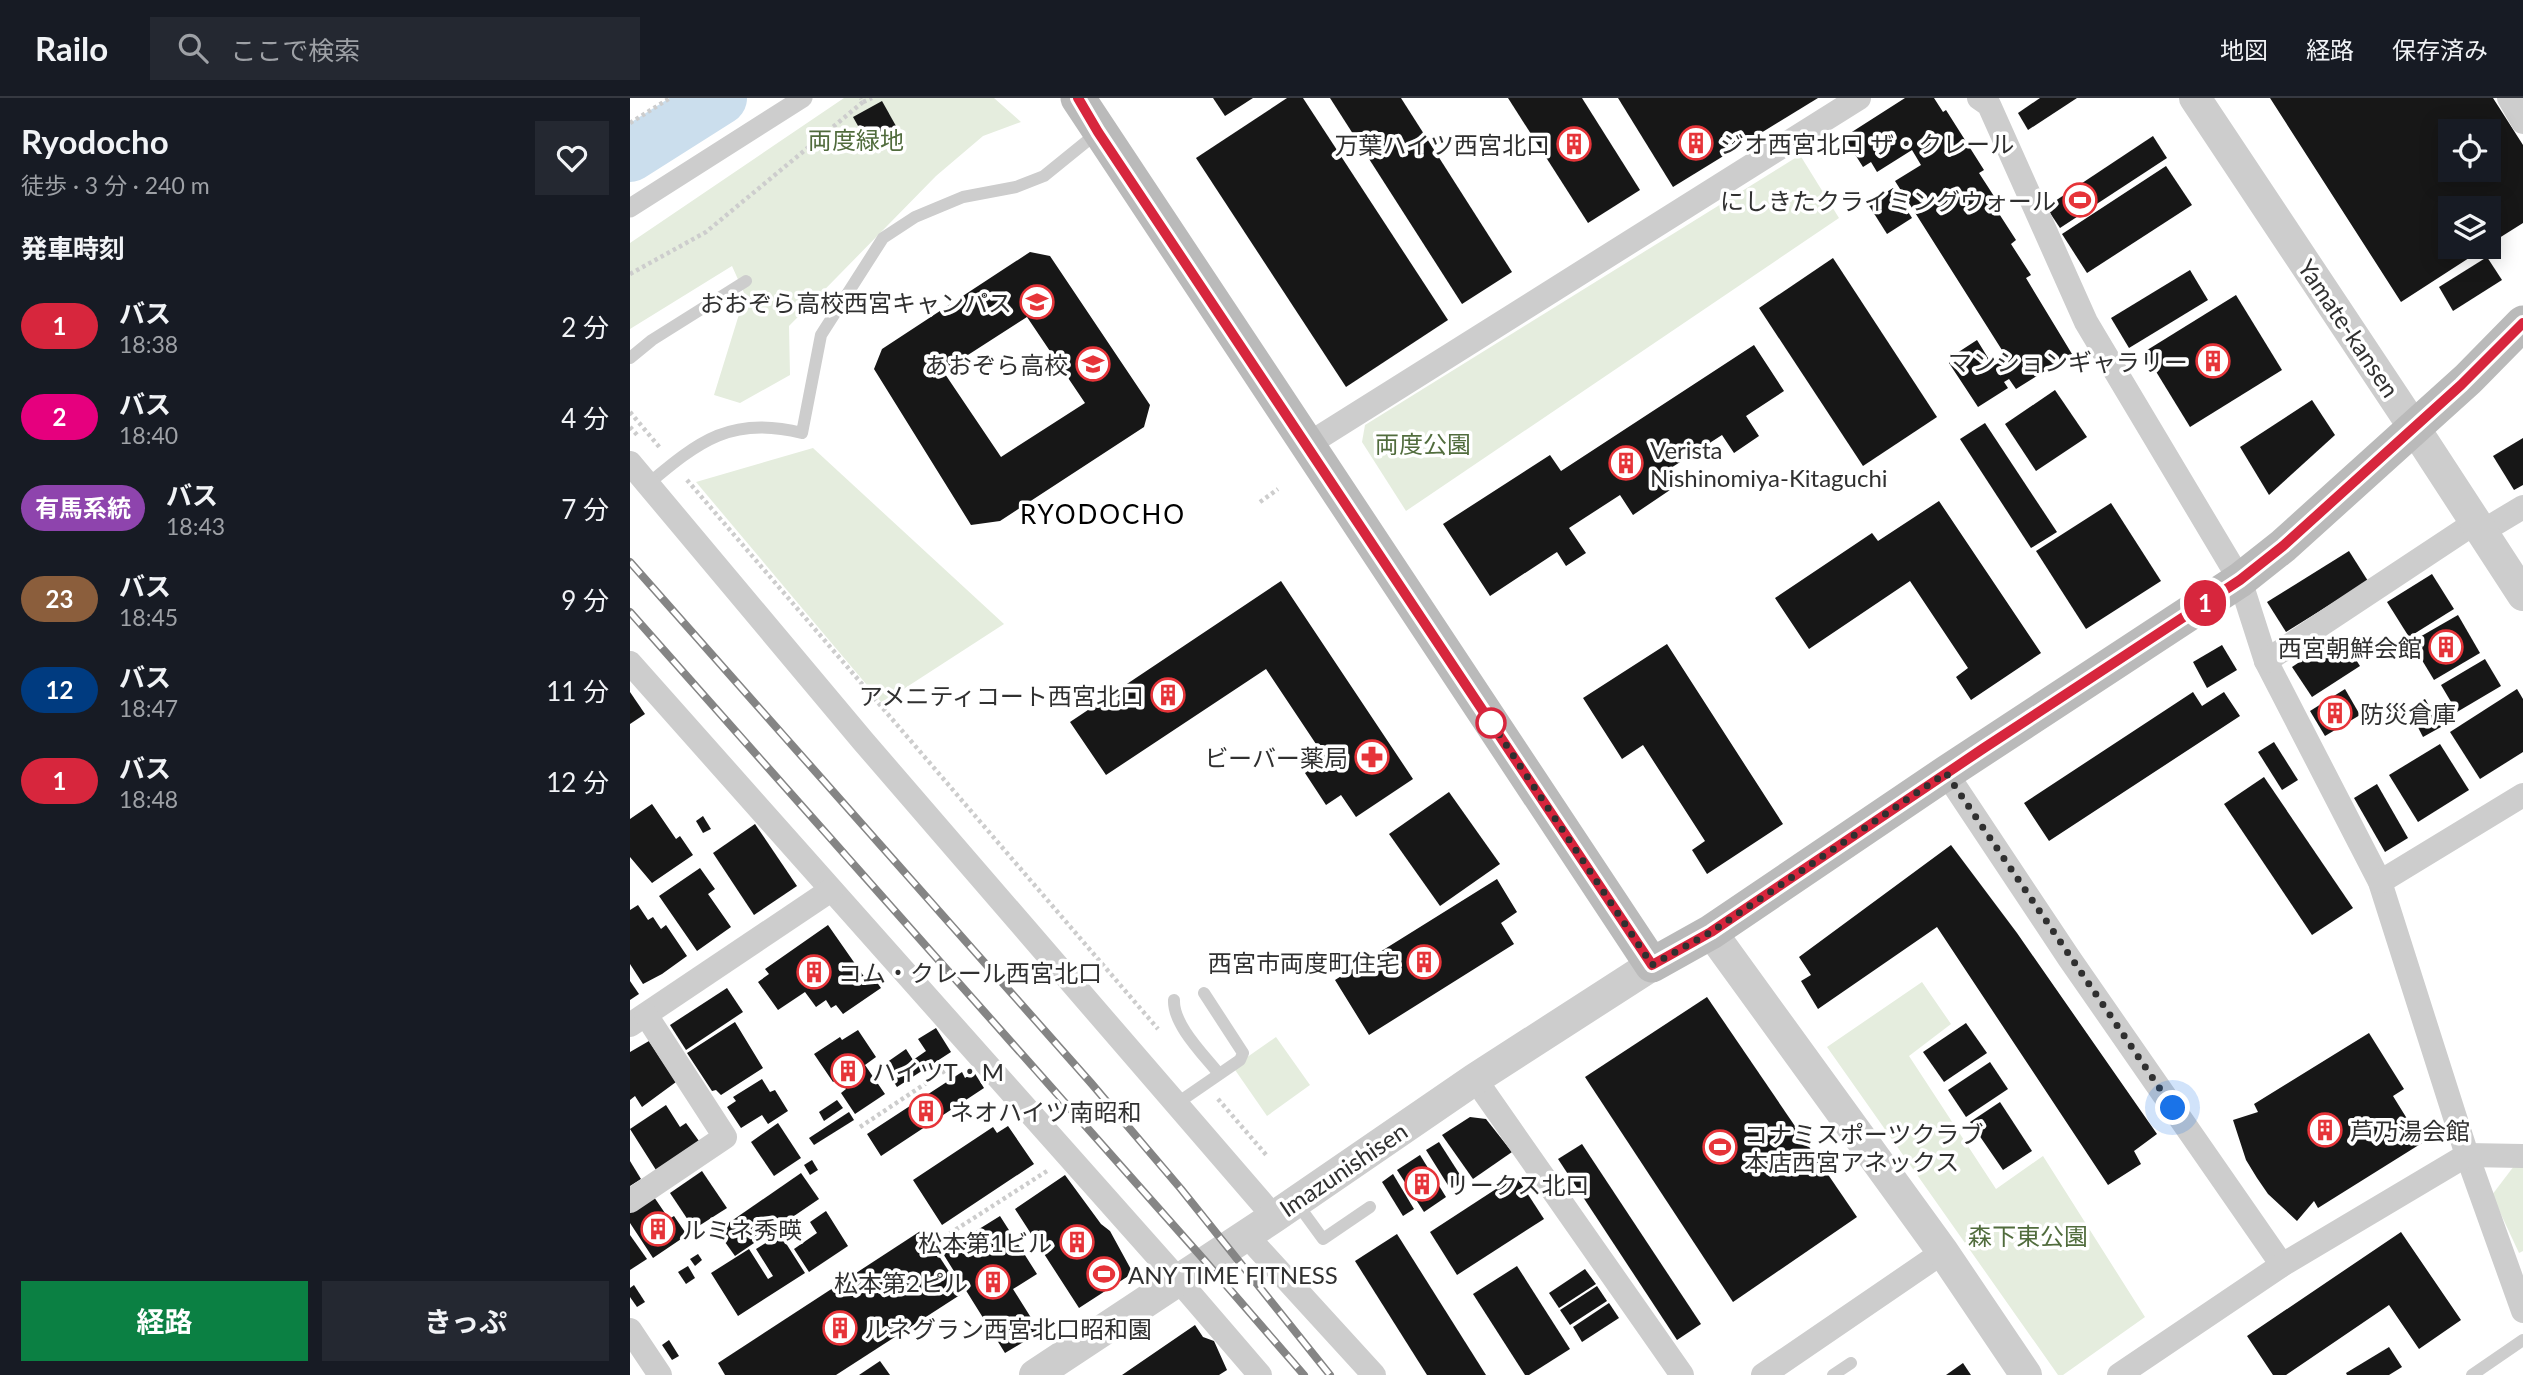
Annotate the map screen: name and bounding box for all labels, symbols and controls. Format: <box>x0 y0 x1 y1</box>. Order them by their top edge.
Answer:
search box <box>150 17 640 80</box>
text: Railo <box>35 28 108 68</box>
icon: search <box>174 29 212 67</box>
text: ここで検索 <box>230 34 360 66</box>
text: 地図 <box>2220 35 2268 64</box>
text: 経路 <box>2306 35 2354 64</box>
text: 保存済み <box>2392 35 2488 64</box>
map controls <box>2438 119 2501 259</box>
button: locate <box>2438 119 2501 182</box>
text: Ryodocho <box>21 121 169 161</box>
button: heart <box>535 121 609 195</box>
building icon: ジオ西宮北口 ザ・クレール <box>1677 124 1715 162</box>
park label: 両度緑地 <box>808 125 904 154</box>
building icon: 万葉ハイツ西宮北口 <box>1555 125 1593 163</box>
place label: ジオ西宮北口 ザ・クレール <box>1720 129 2014 158</box>
place label: 万葉ハイツ西宮北口 <box>1334 130 1550 159</box>
text: 徒歩 · 3 分 · 240 m <box>21 171 210 199</box>
sports icon: にしきたクライミングウォール <box>2061 181 2099 219</box>
place label: にしきたクライミングウォール <box>1720 186 2056 215</box>
button: layers <box>2438 196 2501 259</box>
text: 発車時刻 <box>21 232 125 264</box>
street label: Yamate-kansen <box>2292 254 2406 402</box>
school or university icon: おおぞら高校西宮キャンパス <box>1018 283 1056 321</box>
place label: おおぞら高校西宮キャンパス <box>700 288 1012 317</box>
text: バス <box>119 297 171 329</box>
text: 1 <box>53 311 66 340</box>
text: 2 分 <box>561 311 609 343</box>
text: 18:38 <box>119 330 178 358</box>
building icon: マンションギャラリー <box>2194 342 2232 380</box>
school or university icon: あおぞら高校 <box>1074 345 1112 383</box>
place label: マンションギャラリー <box>1948 347 2188 376</box>
place label: あおぞら高校 <box>924 350 1068 379</box>
text: バス <box>119 388 171 420</box>
text: 2 <box>53 402 66 431</box>
text: 4 分 <box>561 402 609 434</box>
text: 18:40 <box>119 421 178 449</box>
park label: 両度公園 <box>1375 429 1471 458</box>
place label: Verista Nishinomiya-Kitaguchi <box>1650 435 1888 492</box>
building icon: Verista Nishinomiya-Kitaguchi <box>1607 444 1645 482</box>
text: バス <box>166 479 218 511</box>
text: 有馬系統 <box>35 493 131 522</box>
text: 7 分 <box>561 493 609 525</box>
district label: RYODOCHO <box>1020 498 1186 530</box>
text: 18:43 <box>166 512 225 540</box>
text: バス <box>119 570 171 602</box>
line badge: 1 <box>2182 580 2228 626</box>
text: 23 <box>46 584 73 613</box>
text: 9 分 <box>561 584 609 616</box>
text: 1 <box>2198 588 2212 617</box>
text: 18:45 <box>119 603 178 631</box>
building icon: 西宮朝鮮会館 <box>2427 628 2465 666</box>
place label: 西宮朝鮮会館 <box>2278 633 2422 662</box>
text: バス <box>119 661 171 693</box>
text: 12 <box>46 675 73 704</box>
text: 11 分 <box>546 675 609 707</box>
building icon: アメニティコート西宮北口 <box>1149 676 1187 714</box>
place label: アメニティコート西宮北口 <box>859 681 1144 710</box>
text: 18:47 <box>119 694 178 722</box>
building icon: 防災倉庫 <box>2316 694 2354 732</box>
place label: 防災倉庫 <box>2360 699 2456 728</box>
unlabelled marker <box>1476 708 1506 738</box>
pharmacy icon: ビーバー薬局 <box>1353 738 1391 776</box>
place label: ビーバー薬局 <box>1204 743 1348 772</box>
text: バス <box>119 752 171 784</box>
text: 1 <box>53 766 66 795</box>
text: 12 分 <box>546 766 609 798</box>
text: 18:48 <box>119 785 178 813</box>
building icon: 西宮市両度町住宅 <box>1405 943 1443 981</box>
place label: 西宮市両度町住宅 <box>1208 948 1400 977</box>
building icon: コム・クレール西宮北口 <box>795 953 833 991</box>
place label: コム・クレール西宮北口 <box>838 958 1102 987</box>
building icon: ハイツT・M <box>829 1052 867 1090</box>
place label: ハイツT・M <box>872 1057 1004 1086</box>
your location <box>2155 1090 2190 1125</box>
building icon: ネオハイツ南昭和 <box>907 1092 945 1130</box>
place label: ネオハイツ南昭和 <box>950 1097 1142 1126</box>
building icon: 芦乃湯会館 <box>2306 1111 2344 1149</box>
street label: Imazunishisen <box>1274 1116 1412 1222</box>
place label: 芦乃湯会館 <box>2350 1116 2470 1145</box>
place label: コナミスポーツクラブ 本店西宮アネックス <box>1744 1119 1984 1176</box>
sports icon: コナミスポーツクラブ 本店西宮アネックス <box>1701 1128 1739 1166</box>
building icon: リークス北口 <box>1403 1165 1441 1203</box>
place label: リークス北口 <box>1446 1170 1589 1199</box>
building icon: ルミネ秀暎 <box>639 1210 677 1248</box>
place label: ルミネ秀暎 <box>682 1215 802 1244</box>
park label: 森下東公園 <box>1968 1221 2088 1250</box>
building icon: 松本第1ビル <box>1058 1223 1096 1261</box>
place label: 松本第1ビル <box>918 1228 1052 1257</box>
sports icon: ANY TIME FITNESS <box>1085 1255 1123 1293</box>
place label: ANY TIME FITNESS <box>1128 1260 1338 1289</box>
building icon: 松本第2ピル <box>974 1263 1012 1301</box>
place label: 松本第2ピル <box>834 1268 968 1297</box>
button: 経路 <box>21 1281 308 1361</box>
button: きっぷ <box>322 1281 609 1361</box>
building icon: ルネグラン西宮北口昭和園 <box>821 1309 859 1347</box>
place label: ルネグラン西宮北口昭和園 <box>864 1314 1152 1343</box>

